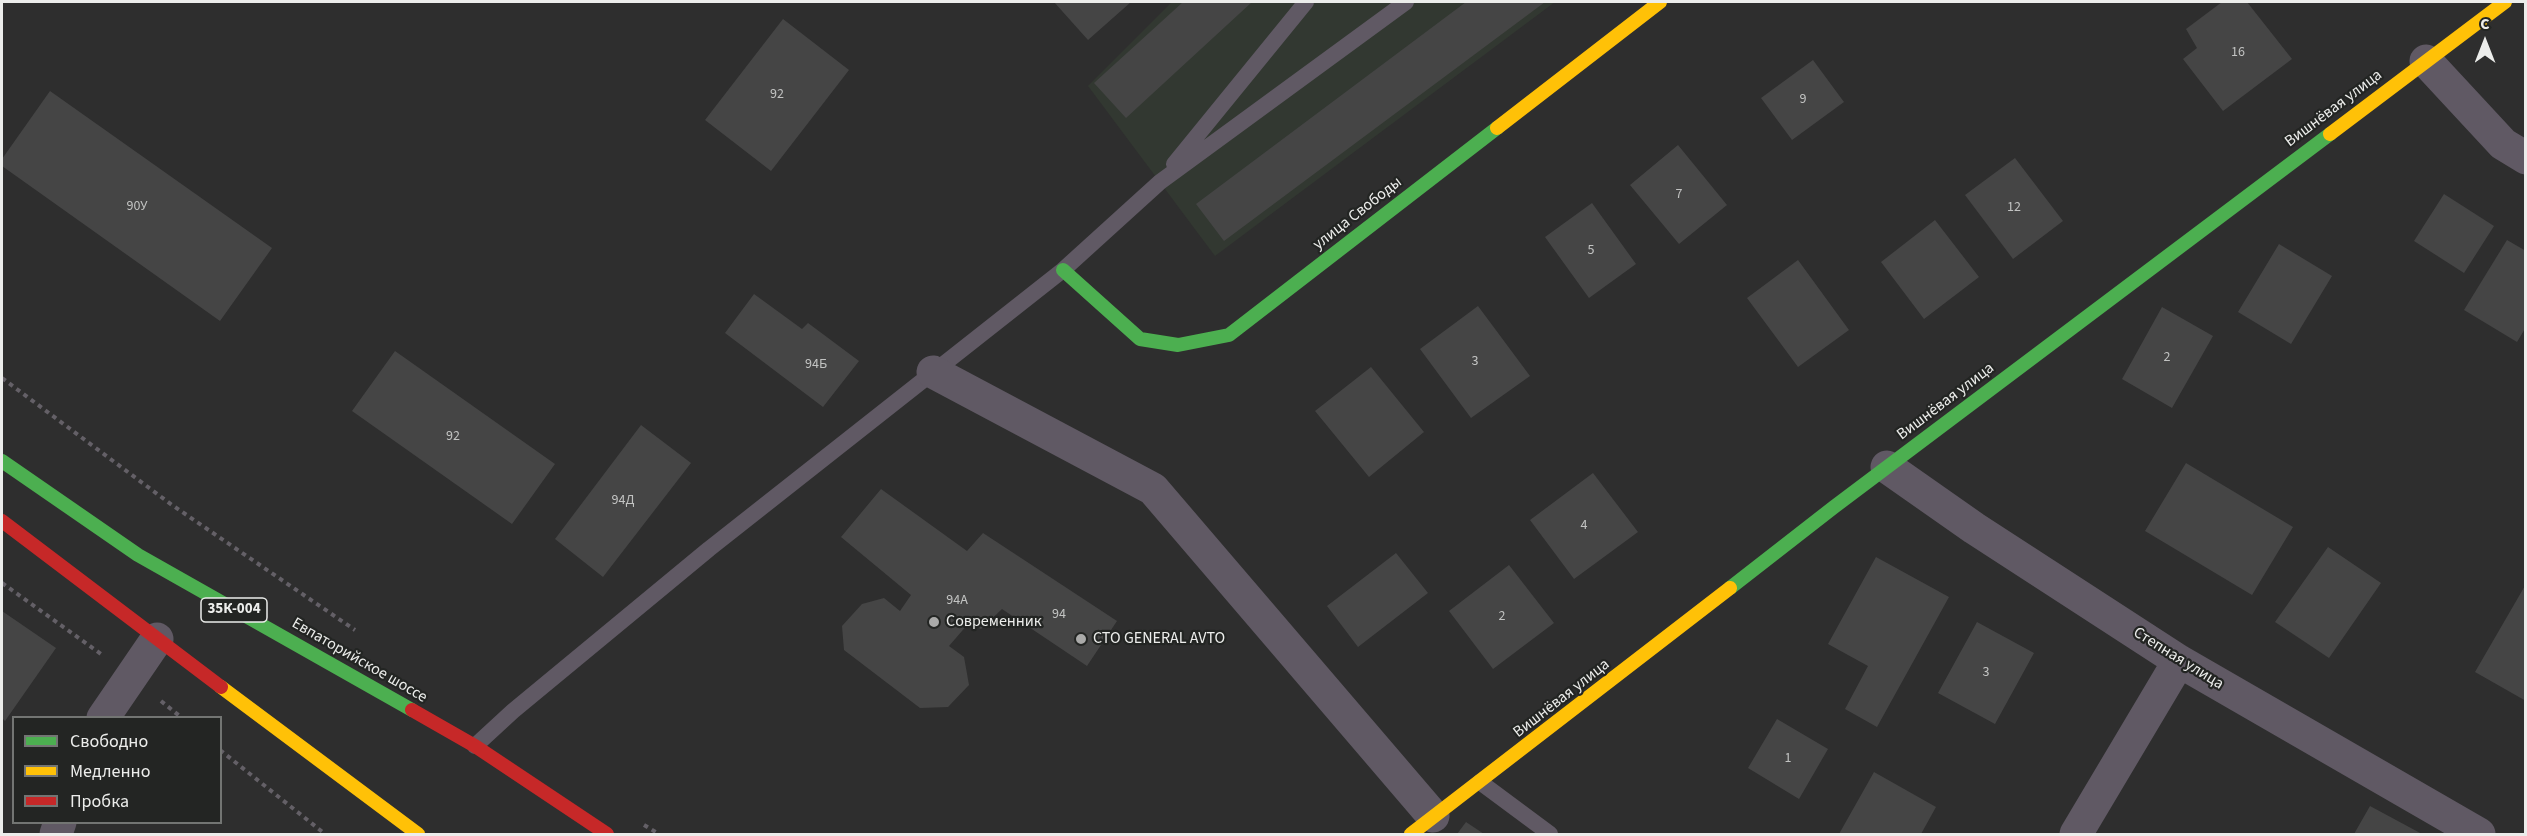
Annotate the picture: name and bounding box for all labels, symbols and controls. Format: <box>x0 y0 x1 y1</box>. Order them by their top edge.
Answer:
north arrow <box>2455 12 2515 72</box>
text: С <box>2480 13 2490 35</box>
house number: 16 <box>2231 45 2245 61</box>
street label: Вишнёвая улица <box>2282 66 2386 152</box>
house number: 92 <box>770 87 784 103</box>
house number: 9 <box>1800 92 1806 108</box>
street label: улица Свободы <box>1310 173 1406 255</box>
house number: 7 <box>1676 187 1682 203</box>
house number: 90У <box>126 199 148 215</box>
house number: 12 <box>2007 200 2021 216</box>
house number: 5 <box>1588 243 1594 259</box>
house number: 2 <box>2164 350 2170 366</box>
house number: 3 <box>1472 354 1478 370</box>
house number: 94Б <box>805 357 827 373</box>
street label: Вишнёвая улица <box>1894 359 1998 445</box>
house number: 92 <box>446 429 460 445</box>
house number: 94Д <box>612 493 634 509</box>
house number: 4 <box>1581 518 1587 534</box>
house number: 94А <box>946 593 968 609</box>
road number: 35К-004 <box>201 598 267 622</box>
house number: 94 <box>1052 607 1066 623</box>
house number: 2 <box>1499 609 1505 625</box>
place label: Современник <box>946 612 1042 632</box>
street label: Евпаторийское шоссе <box>288 614 430 708</box>
marker: Современник <box>927 615 941 629</box>
street label: Степная улица <box>2129 624 2227 694</box>
place label: СТО GENERAL AVTO <box>1093 629 1225 649</box>
marker: СТО GENERAL AVTO <box>1074 632 1088 646</box>
street label: Вишнёвая улица <box>1510 655 1614 743</box>
house number: 3 <box>1983 665 1989 681</box>
legend <box>12 716 222 824</box>
text: Свободно <box>70 729 148 754</box>
house number: 1 <box>1785 751 1791 767</box>
text: Медленно <box>70 759 150 784</box>
text: Пробка <box>70 789 129 814</box>

